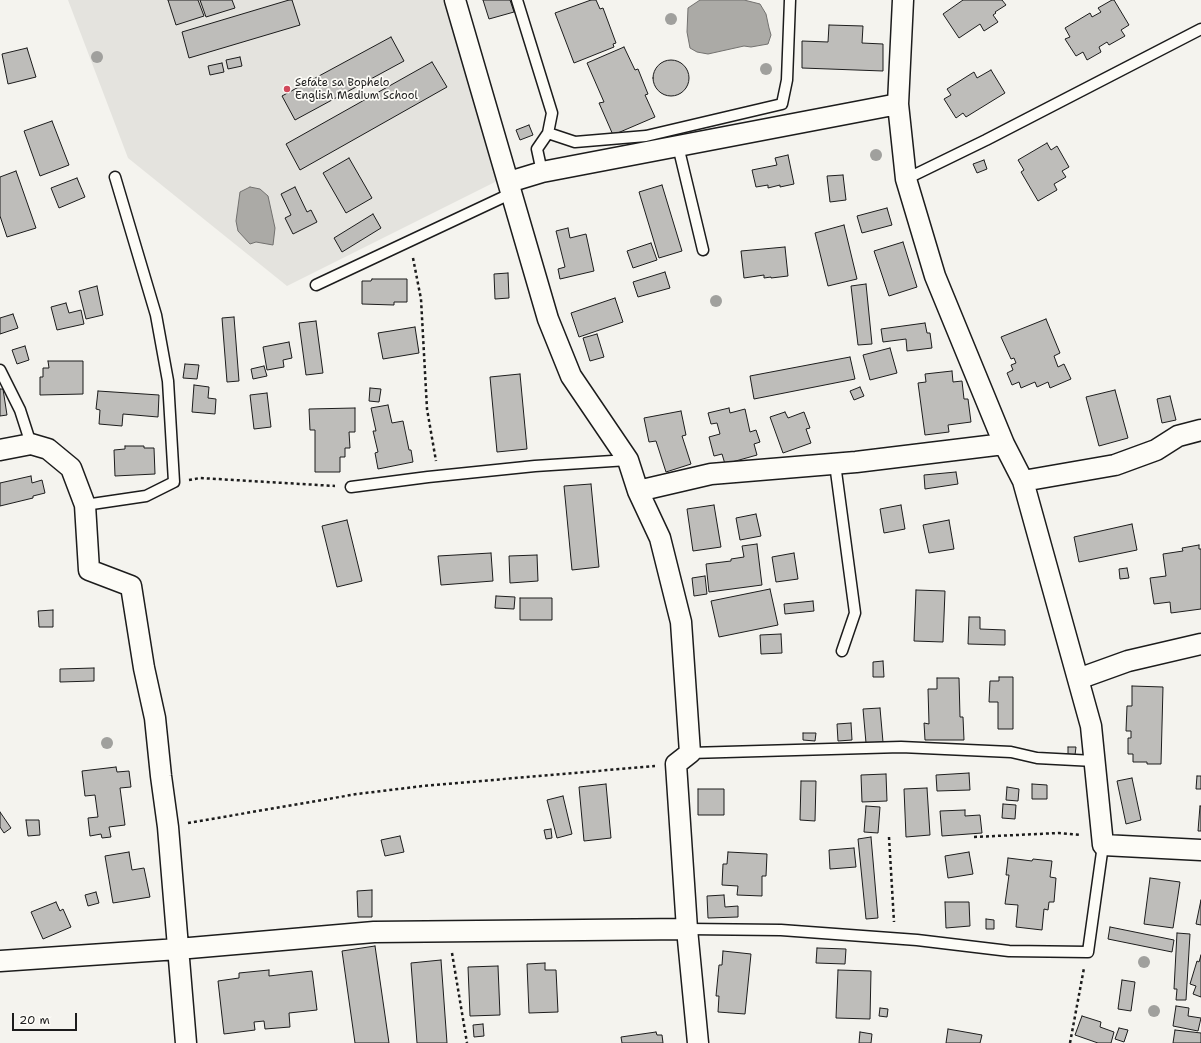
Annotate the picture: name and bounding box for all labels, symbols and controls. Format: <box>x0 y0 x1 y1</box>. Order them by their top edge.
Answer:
place label: Sefate sa Bophelo English Medium School <box>295 76 418 102</box>
marker: Sefate sa Bophelo English Medium School <box>282 84 292 94</box>
scale bar <box>14 1005 79 1031</box>
text: 20 m <box>19 1012 50 1028</box>

